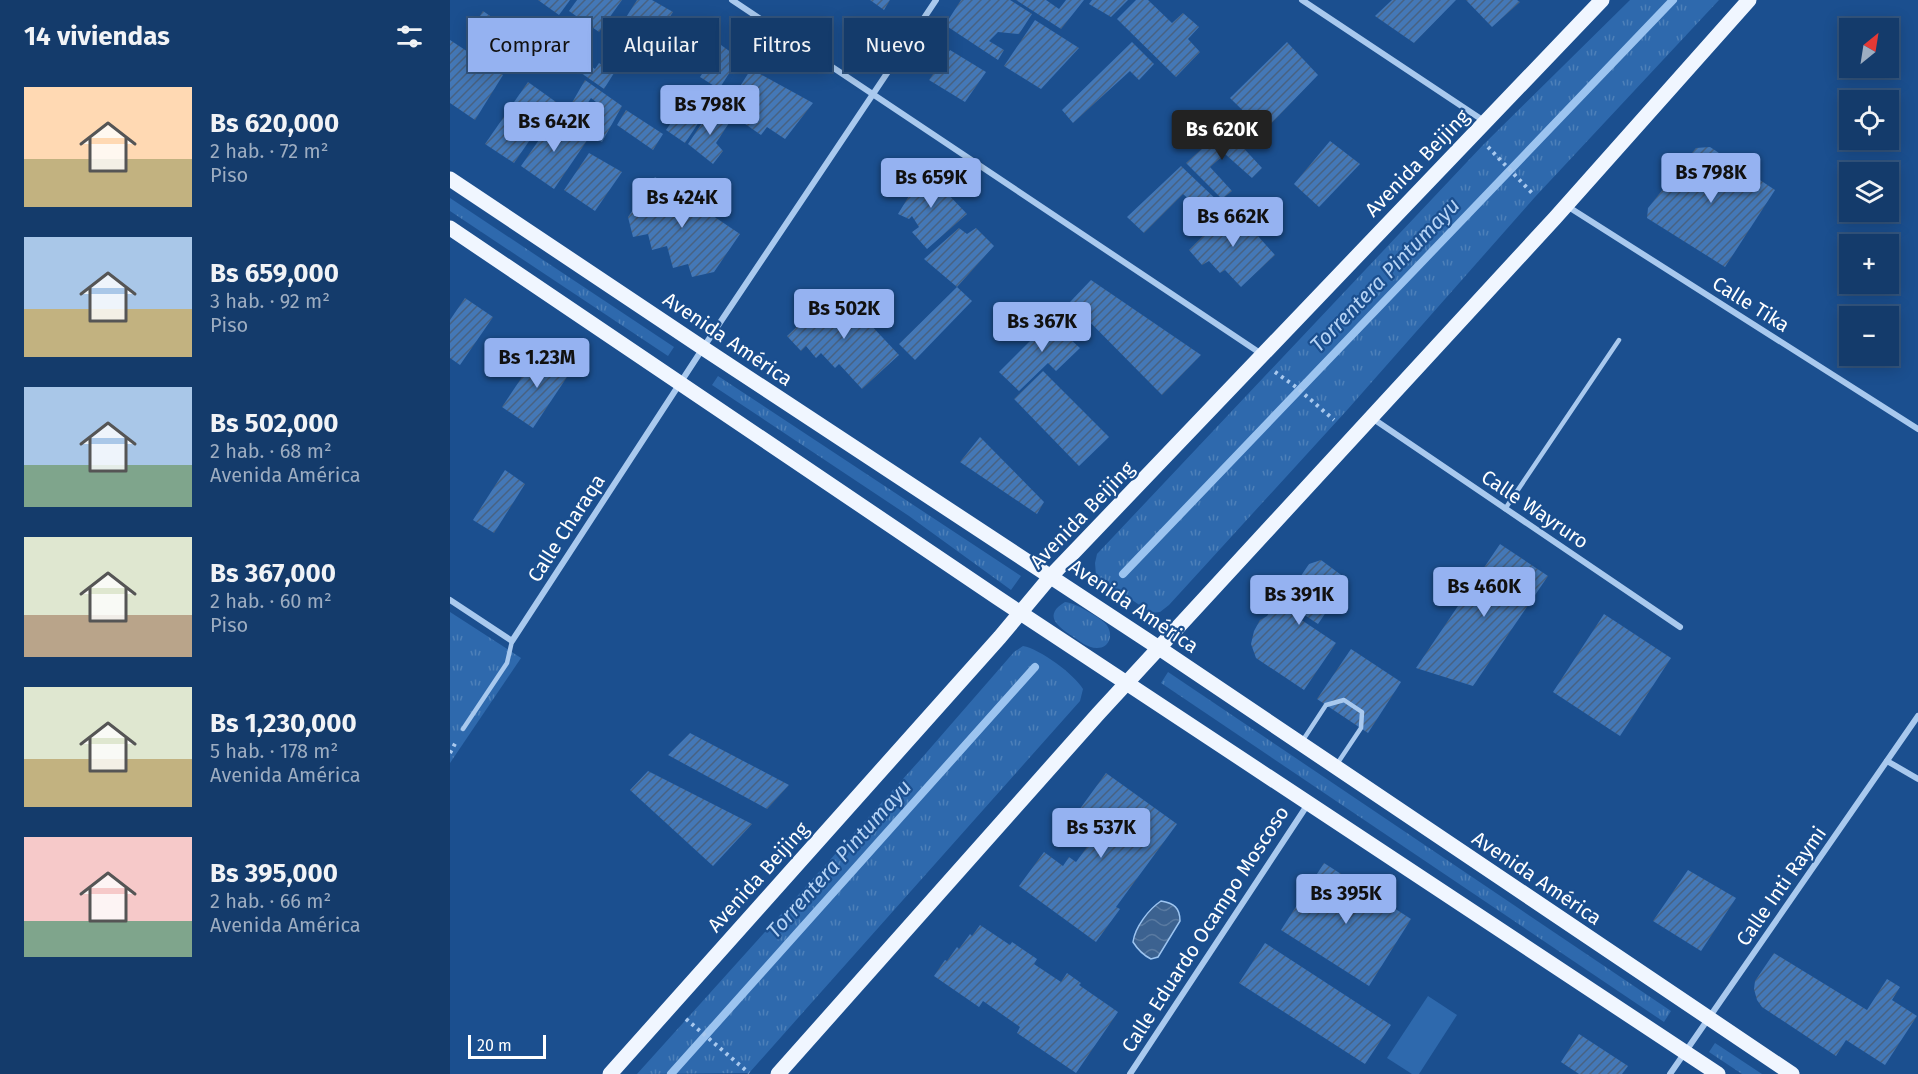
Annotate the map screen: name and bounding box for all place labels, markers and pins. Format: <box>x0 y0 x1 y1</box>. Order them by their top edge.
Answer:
pin: Bs 798K <box>655 85 765 136</box>
pin: Bs 642K <box>499 102 609 153</box>
pin: Bs 620K <box>1167 110 1277 161</box>
pin: Bs 798K <box>1656 153 1766 204</box>
pin: Bs 659K <box>876 158 986 209</box>
pin: Bs 424K <box>627 178 737 229</box>
pin: Bs 662K <box>1178 197 1288 248</box>
pin: Bs 502K <box>789 289 899 340</box>
pin: Bs 367K <box>987 302 1097 353</box>
pin: Bs 1.23M <box>475 338 599 389</box>
pin: Bs 460K <box>1429 567 1539 618</box>
pin: Bs 391K <box>1244 575 1354 626</box>
pin: Bs 537K <box>1046 808 1156 859</box>
pin: Bs 395K <box>1291 874 1401 925</box>

